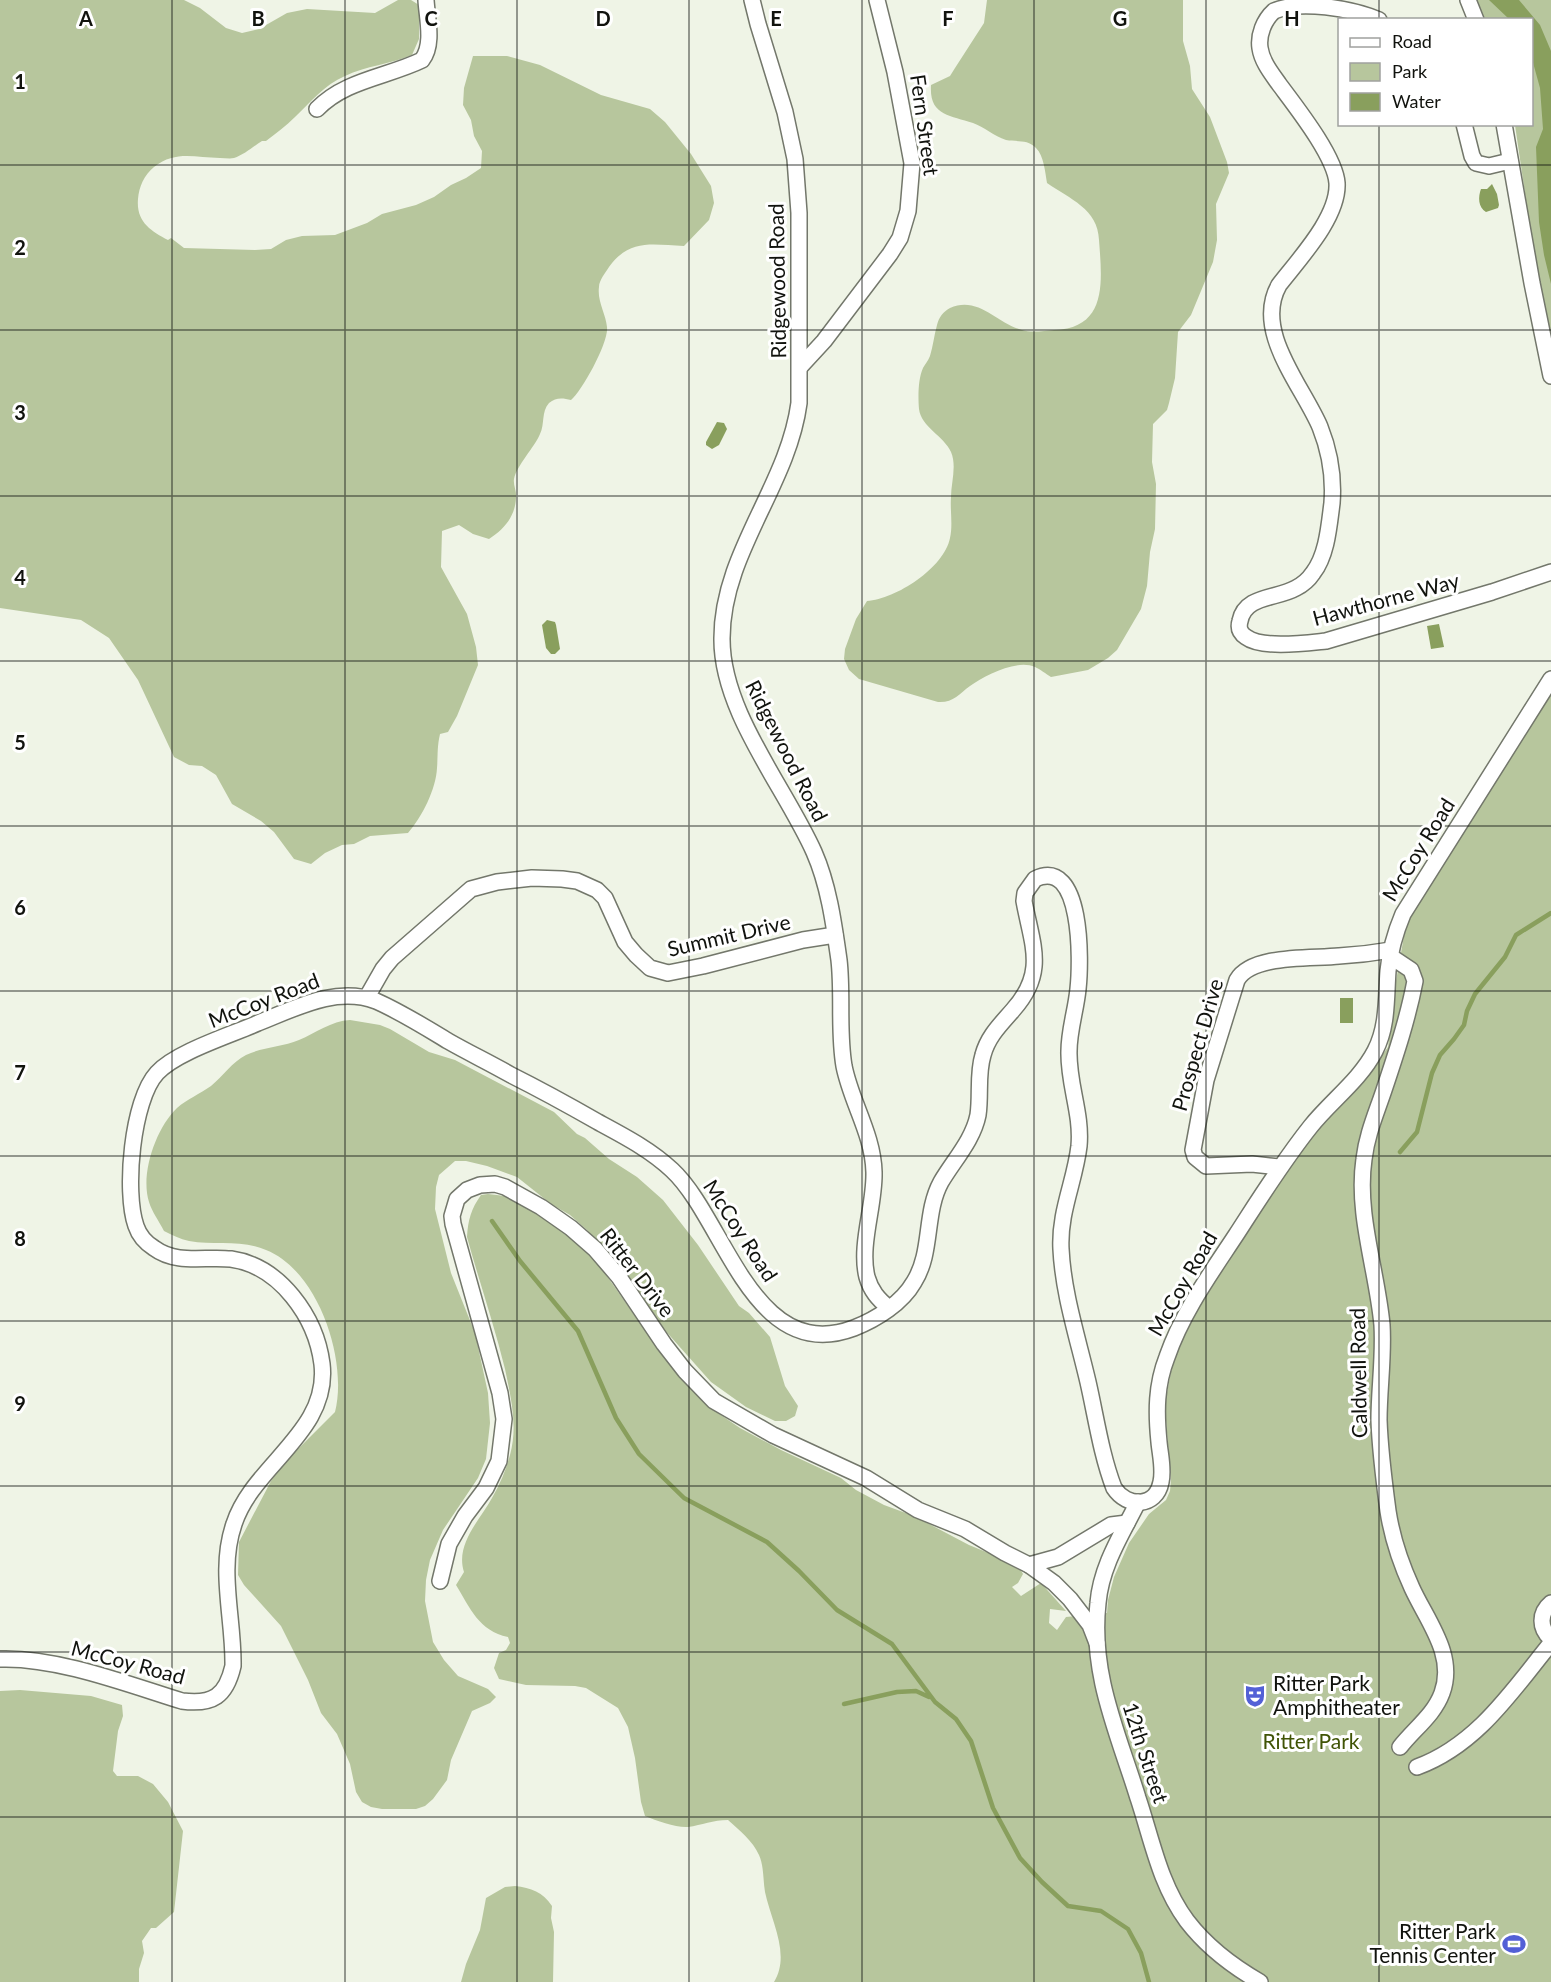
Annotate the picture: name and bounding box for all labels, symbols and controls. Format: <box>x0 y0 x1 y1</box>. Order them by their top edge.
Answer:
text: A <box>78 6 93 30</box>
text: B <box>251 6 265 30</box>
text: C <box>424 6 438 30</box>
text: D <box>595 6 611 30</box>
text: E <box>770 6 782 30</box>
text: F <box>942 6 954 30</box>
text: G <box>1113 6 1127 30</box>
text: H <box>1284 6 1300 30</box>
legend <box>1338 18 1533 126</box>
text: Road <box>1392 30 1432 52</box>
text: Park <box>1392 60 1428 82</box>
text: 1 <box>14 69 26 93</box>
street label: Fern Street <box>906 73 945 178</box>
text: Water <box>1392 90 1441 112</box>
street label: Ridgewood Road <box>763 203 790 359</box>
text: 2 <box>14 235 26 259</box>
text: 3 <box>14 400 26 424</box>
text: 4 <box>14 565 26 589</box>
street label: Hawthorne Way <box>1310 567 1462 630</box>
street label: Ridgewood Road <box>741 675 834 825</box>
text: 5 <box>14 730 26 754</box>
street label: McCoy Road <box>1376 793 1459 905</box>
text: 6 <box>14 895 26 919</box>
street label: Summit Drive <box>665 908 793 961</box>
street label: McCoy Road <box>205 967 322 1032</box>
street label: Prospect Drive <box>1166 976 1227 1114</box>
text: 7 <box>14 1060 26 1084</box>
street label: McCoy Road <box>699 1174 784 1286</box>
street label: Ritter Drive <box>596 1223 681 1322</box>
text: 8 <box>14 1226 26 1250</box>
street label: McCoy Road <box>1142 1226 1222 1340</box>
street label: Caldwell Road <box>1344 1308 1371 1438</box>
text: 9 <box>14 1391 26 1415</box>
street label: McCoy Road <box>69 1634 188 1689</box>
place label: Ritter Park Amphitheater <box>1273 1670 1400 1719</box>
theatre icon: Ritter Park Amphitheater <box>1242 1683 1268 1709</box>
street label: 12th Street <box>1118 1699 1175 1806</box>
park label: Ritter Park <box>1262 1728 1360 1753</box>
place label: Ritter Park Tennis Center <box>1369 1918 1496 1967</box>
sports icon: Ritter Park Tennis Center <box>1501 1931 1527 1957</box>

